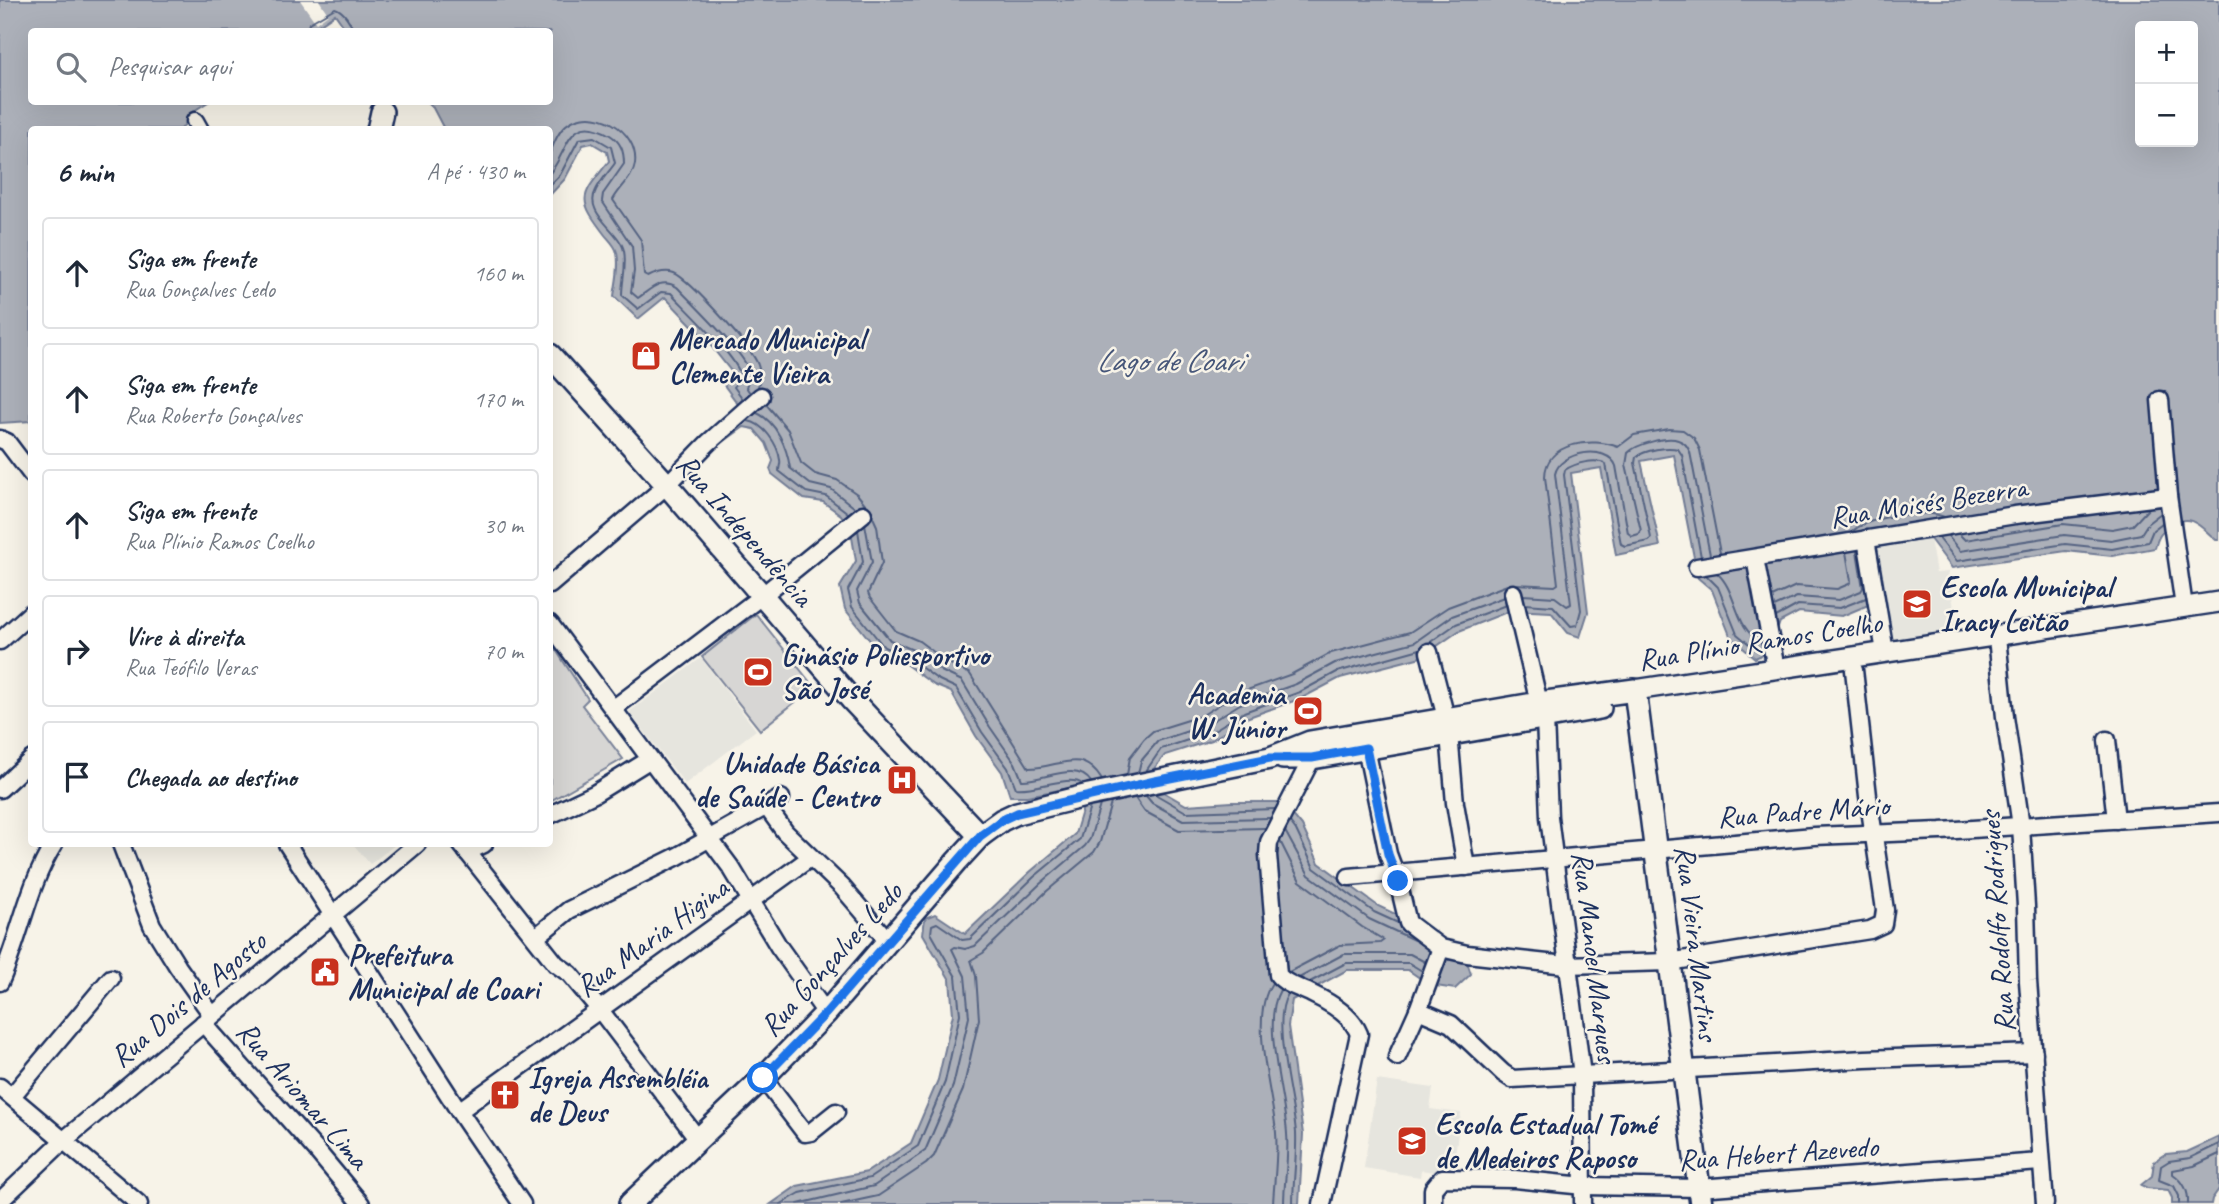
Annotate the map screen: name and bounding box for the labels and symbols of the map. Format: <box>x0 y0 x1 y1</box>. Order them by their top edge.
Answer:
place label: Mercado Municipal Clemente Vieira <box>669 320 870 392</box>
shop icon: Mercado Municipal Clemente Vieira <box>629 339 663 373</box>
water label: Lago de Coari <box>1096 340 1250 381</box>
street label: Rua Independência <box>668 446 823 616</box>
street label: Rua Moisés Bezerra <box>1827 467 2032 536</box>
place label: Escola Municipal Iracy Leitão <box>1940 568 2117 640</box>
school or university icon: Escola Municipal Iracy Leitão <box>1900 587 1934 621</box>
street label: Rua Plínio Ramos Coelho <box>1636 603 1886 679</box>
place label: Ginásio Poliesportivo São José <box>781 636 992 708</box>
sports icon: Ginásio Poliesportivo São José <box>741 655 775 689</box>
place label: Academia W. Júnior <box>1187 675 1288 747</box>
sports icon: Academia W. Júnior <box>1291 694 1325 728</box>
place label: Unidade Básica de Saúde - Centro <box>695 744 882 816</box>
hospital icon: Unidade Básica de Saúde - Centro <box>885 763 919 797</box>
street label: Rua Padre Mário <box>1716 786 1894 836</box>
street label: Rua Rodolfo Rodrigues <box>1970 807 2024 1034</box>
street label: Rua Vieira Martins <box>1666 843 1728 1046</box>
street label: Rua Manoel Marques <box>1563 849 1627 1067</box>
route end <box>1382 865 1413 896</box>
street label: Rua Maria Higina <box>568 868 737 1005</box>
street label: Rua Gonçalves Ledo <box>751 873 911 1044</box>
street label: Rua Dois de Agosto <box>102 922 275 1075</box>
place label: Prefeitura Municipal de Coari <box>348 936 543 1008</box>
public building icon: Prefeitura Municipal de Coari <box>308 955 342 989</box>
street label: Rua Ariomar Lima <box>228 1013 379 1178</box>
place label: Igreja Assembléia de Deus <box>528 1059 710 1131</box>
route start <box>747 1062 778 1093</box>
church icon: Igreja Assembléia de Deus <box>488 1078 522 1112</box>
place label: Escola Estadual Tomé de Medeiros Raposo <box>1435 1105 1660 1177</box>
school or university icon: Escola Estadual Tomé de Medeiros Raposo <box>1395 1124 1429 1158</box>
street label: Rua Hebert Azevedo <box>1677 1127 1880 1179</box>

